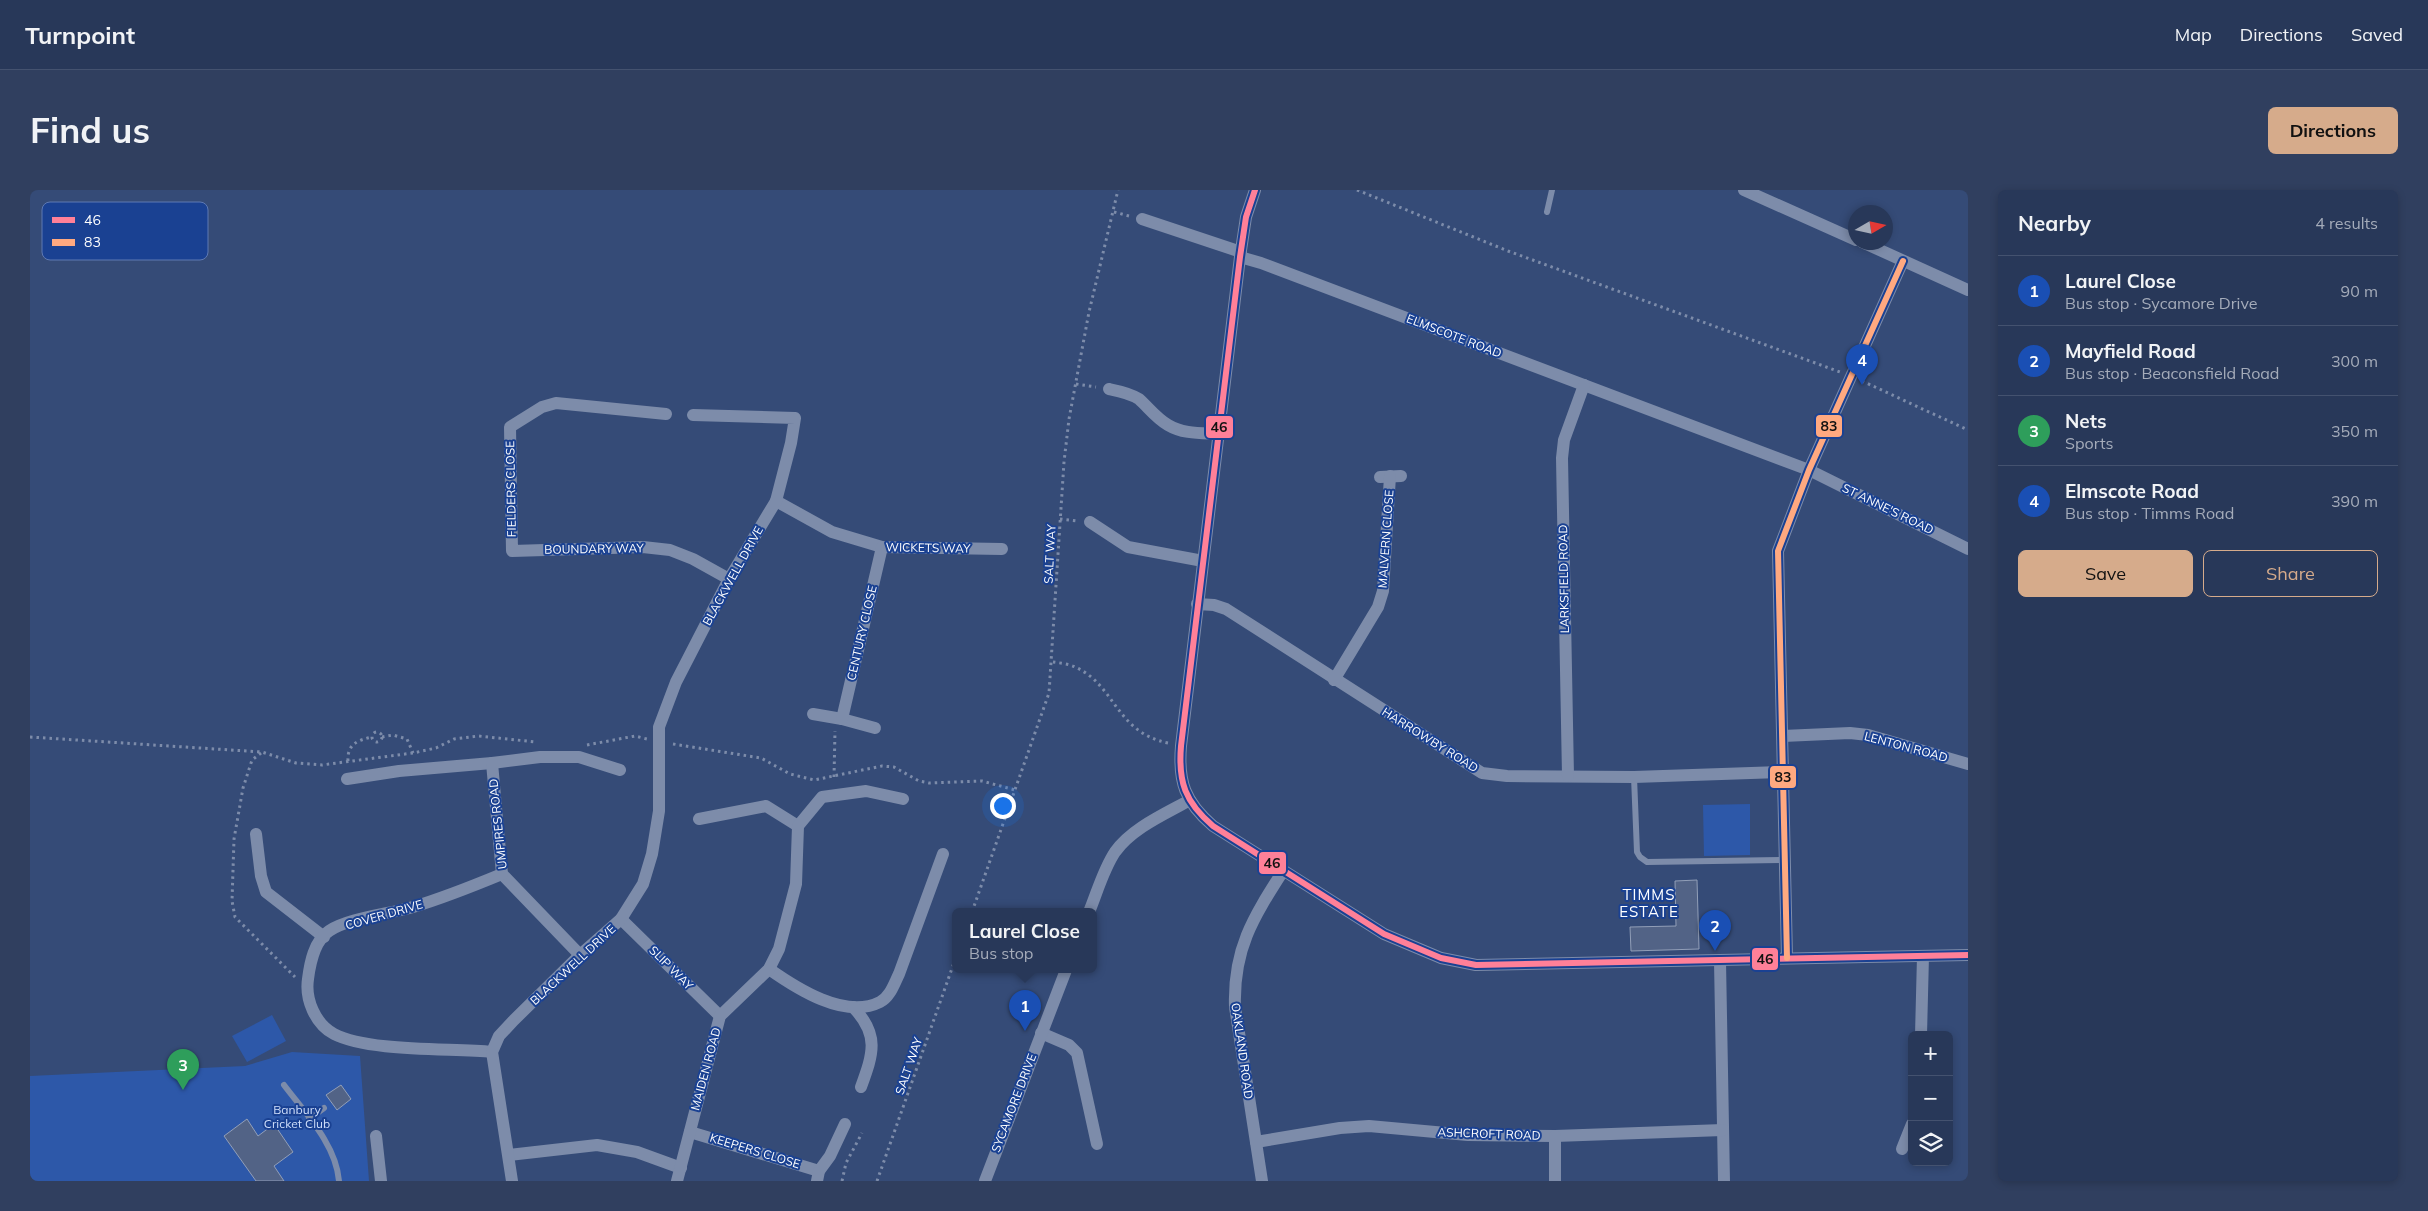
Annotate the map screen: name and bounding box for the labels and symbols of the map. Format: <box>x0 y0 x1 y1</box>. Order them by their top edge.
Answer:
legend <box>42 202 208 260</box>
north arrow <box>1848 205 1893 250</box>
text: 46 <box>84 211 101 229</box>
text: 83 <box>84 233 101 251</box>
street label: ELMSCOTE ROAD <box>1405 310 1504 361</box>
pin: 4 <box>1846 344 1878 385</box>
line badge: 83 <box>1815 414 1843 438</box>
line badge: 46 <box>1205 415 1234 439</box>
text: 83 <box>1821 417 1837 435</box>
text: 46 <box>1211 418 1227 436</box>
street label: FIELDERS CLOSE <box>502 441 519 537</box>
street label: ST ANNE'S ROAD <box>1840 480 1936 537</box>
street label: MALVERN CLOSE <box>1375 489 1396 589</box>
street label: BLACKWELL DRIVE <box>699 523 766 628</box>
street label: SALT WAY <box>1040 523 1059 584</box>
street label: LARKSFIELD ROAD <box>1555 524 1572 634</box>
street label: WICKETS WAY <box>886 539 971 556</box>
street label: BOUNDARY WAY <box>544 540 645 557</box>
street label: CENTURY CLOSE <box>843 584 880 682</box>
street label: HARROWBY ROAD <box>1379 704 1481 775</box>
street label: LENTON ROAD <box>1863 728 1950 765</box>
line badge: 83 <box>1769 765 1797 789</box>
text: 83 <box>1775 768 1791 786</box>
street label: UMPIRES ROAD <box>485 778 510 870</box>
your location <box>990 793 1016 819</box>
line badge: 46 <box>1258 851 1287 875</box>
text: 46 <box>1264 854 1280 872</box>
district label: TIMMS ESTATE <box>1619 885 1679 921</box>
street label: COVER DRIVE <box>343 896 424 933</box>
pin: 2 <box>1699 910 1731 951</box>
street label: BLACKWELL DRIVE <box>527 921 618 1008</box>
street label: SLIP WAY <box>646 943 697 993</box>
line badge: 46 <box>1751 947 1779 971</box>
text: 46 <box>1757 950 1773 968</box>
pin: 1 <box>1009 990 1041 1031</box>
street label: OAKLAND ROAD <box>1228 1002 1257 1100</box>
street label: MAIDEN ROAD <box>687 1026 724 1112</box>
street label: SALT WAY <box>892 1035 926 1096</box>
pin: 3 <box>167 1049 199 1090</box>
street label: SYCAMORE DRIVE <box>988 1051 1039 1154</box>
park label: Banbury Cricket Club <box>264 1102 330 1131</box>
street label: ASHCROFT ROAD <box>1437 1124 1541 1143</box>
street label: KEEPERS CLOSE <box>708 1130 802 1171</box>

